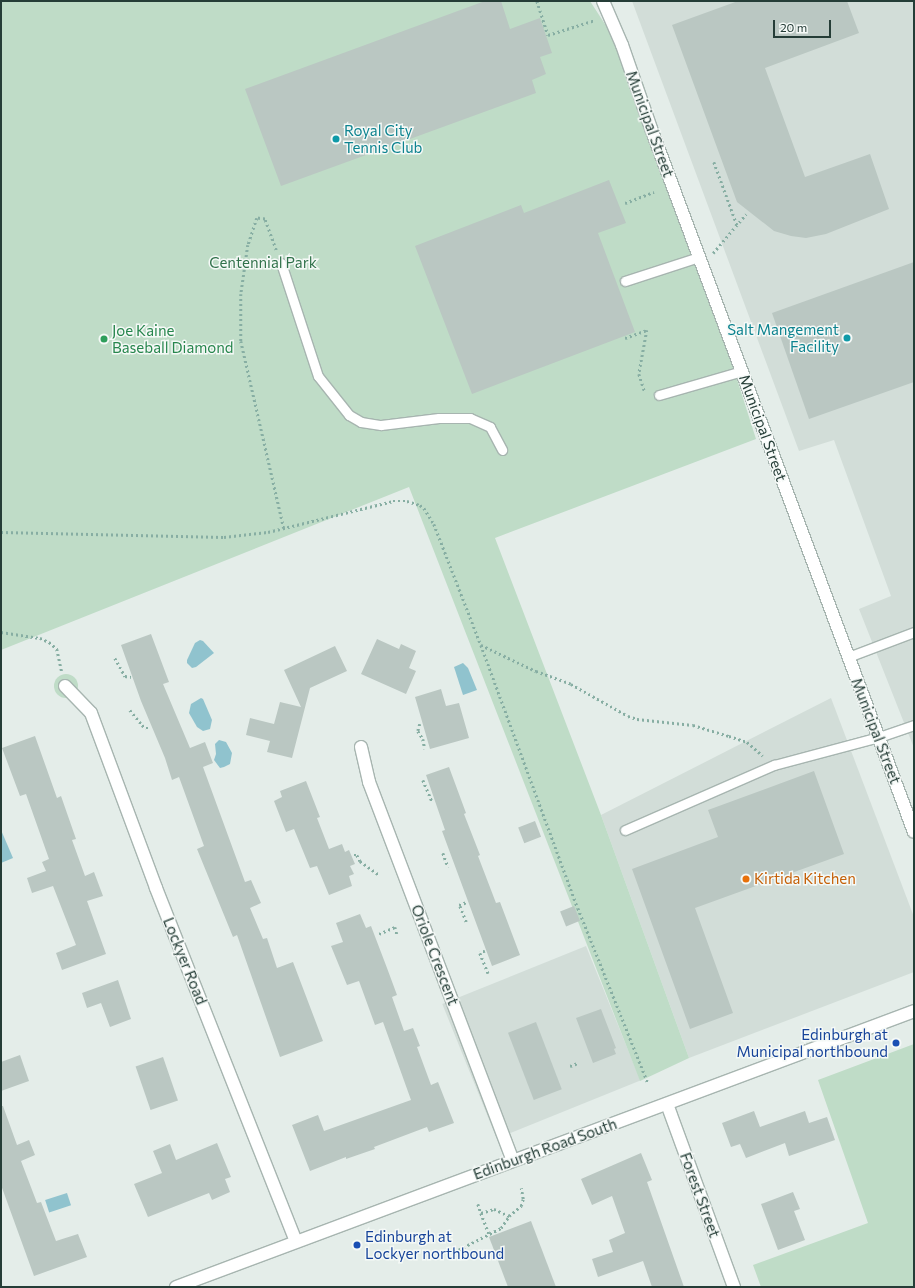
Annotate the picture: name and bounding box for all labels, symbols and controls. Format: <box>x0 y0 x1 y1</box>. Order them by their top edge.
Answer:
scale bar <box>775 12 833 38</box>
text: 20 m <box>780 20 807 34</box>
street label: Municipal Street <box>622 68 678 180</box>
place label: Royal City Tennis Club <box>344 121 422 156</box>
marker: Royal City Tennis Club <box>331 134 341 144</box>
park label: Centennial Park <box>209 254 317 272</box>
place label: Salt Mangement Facility <box>727 320 839 355</box>
place label: Joe Kaine Baseball Diamond <box>112 321 234 356</box>
marker: Salt Mangement Facility <box>842 333 852 343</box>
marker: Joe Kaine Baseball Diamond <box>99 334 109 344</box>
street label: Municipal Street <box>735 372 791 484</box>
street label: Municipal Street <box>847 675 905 787</box>
place label: Kirtida Kitchen <box>754 870 856 888</box>
marker: Kirtida Kitchen <box>741 874 751 884</box>
street label: Oriole Crescent <box>408 902 462 1008</box>
street label: Lockyer Road <box>159 915 211 1007</box>
place label: Edinburgh at Municipal northbound <box>736 1025 888 1060</box>
marker: Edinburgh at Municipal northbound <box>891 1038 901 1048</box>
street label: Edinburgh Road South <box>471 1115 619 1183</box>
street label: Forest Street <box>676 1150 724 1240</box>
place label: Edinburgh at Lockyer northbound <box>365 1227 504 1262</box>
marker: Edinburgh at Lockyer northbound <box>352 1240 362 1250</box>

